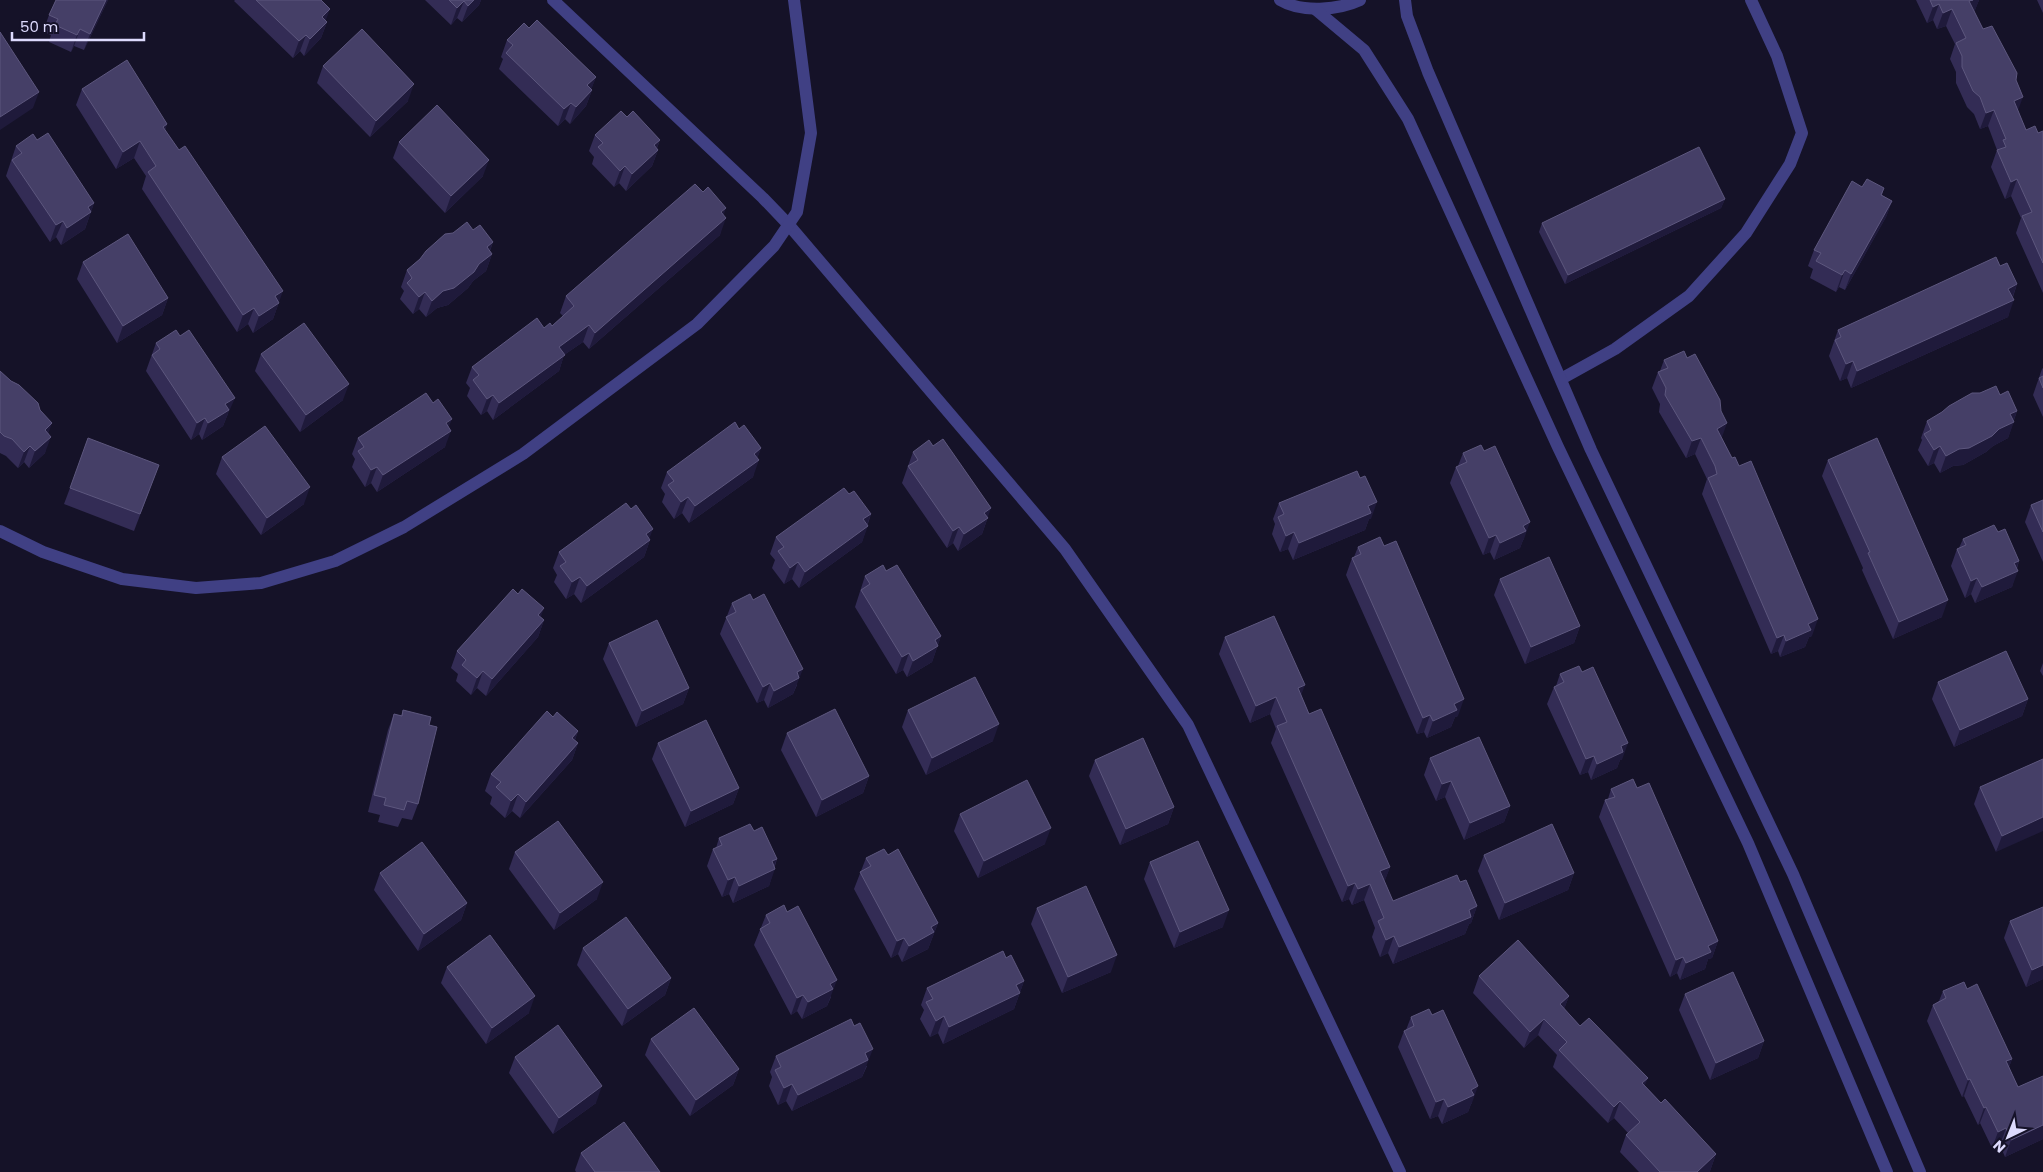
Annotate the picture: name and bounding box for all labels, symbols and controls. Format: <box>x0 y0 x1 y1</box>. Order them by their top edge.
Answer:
scale bar <box>12 10 145 42</box>
text: 50 m <box>20 16 58 37</box>
north arrow <box>1983 1112 2033 1162</box>
text: N <box>1988 1136 2010 1157</box>

